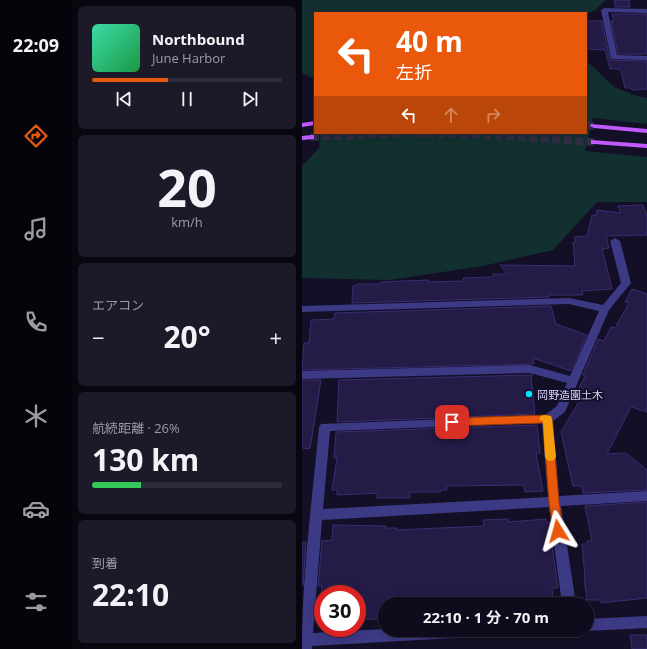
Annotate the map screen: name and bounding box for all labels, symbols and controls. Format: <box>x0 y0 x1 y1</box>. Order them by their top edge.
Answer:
text: 40 m <box>396 22 463 60</box>
icon: left <box>330 28 382 80</box>
text: Northbound <box>152 29 245 49</box>
text: 22:09 <box>13 33 59 57</box>
text: June Harbor <box>152 49 225 67</box>
text: 左折 <box>396 60 432 84</box>
icon: previous <box>113 88 135 110</box>
icon: pause <box>176 88 198 110</box>
icon: next <box>239 88 261 110</box>
icon: left <box>398 104 420 126</box>
icon: ahead <box>440 104 462 126</box>
icon: right <box>482 104 504 126</box>
icon: directions <box>22 122 50 150</box>
text: 20 <box>157 151 217 222</box>
text: km/h <box>171 213 203 231</box>
icon: music <box>22 215 50 243</box>
text: エアコン <box>92 296 144 314</box>
icon: phone <box>22 308 50 336</box>
text: 20° <box>163 316 211 357</box>
text: − <box>92 322 105 352</box>
text: + <box>269 322 282 352</box>
place label: 岡野造園土木 <box>537 387 603 402</box>
marker: 岡野造園土木 <box>524 389 534 399</box>
icon: climate <box>22 402 50 430</box>
pin <box>435 405 469 439</box>
icon: arrive <box>441 411 463 433</box>
text: 航続距離 · 26% <box>92 419 180 437</box>
text: 130 km <box>92 439 199 480</box>
icon: car <box>22 495 50 523</box>
position arrow <box>537 510 579 552</box>
text: 到着 <box>92 554 118 572</box>
text: 22:10 <box>92 574 169 615</box>
speed limit sign: 30 <box>314 585 366 637</box>
icon: filters <box>22 588 50 616</box>
text: 22:10 · 1 分 · 70 m <box>423 607 549 627</box>

